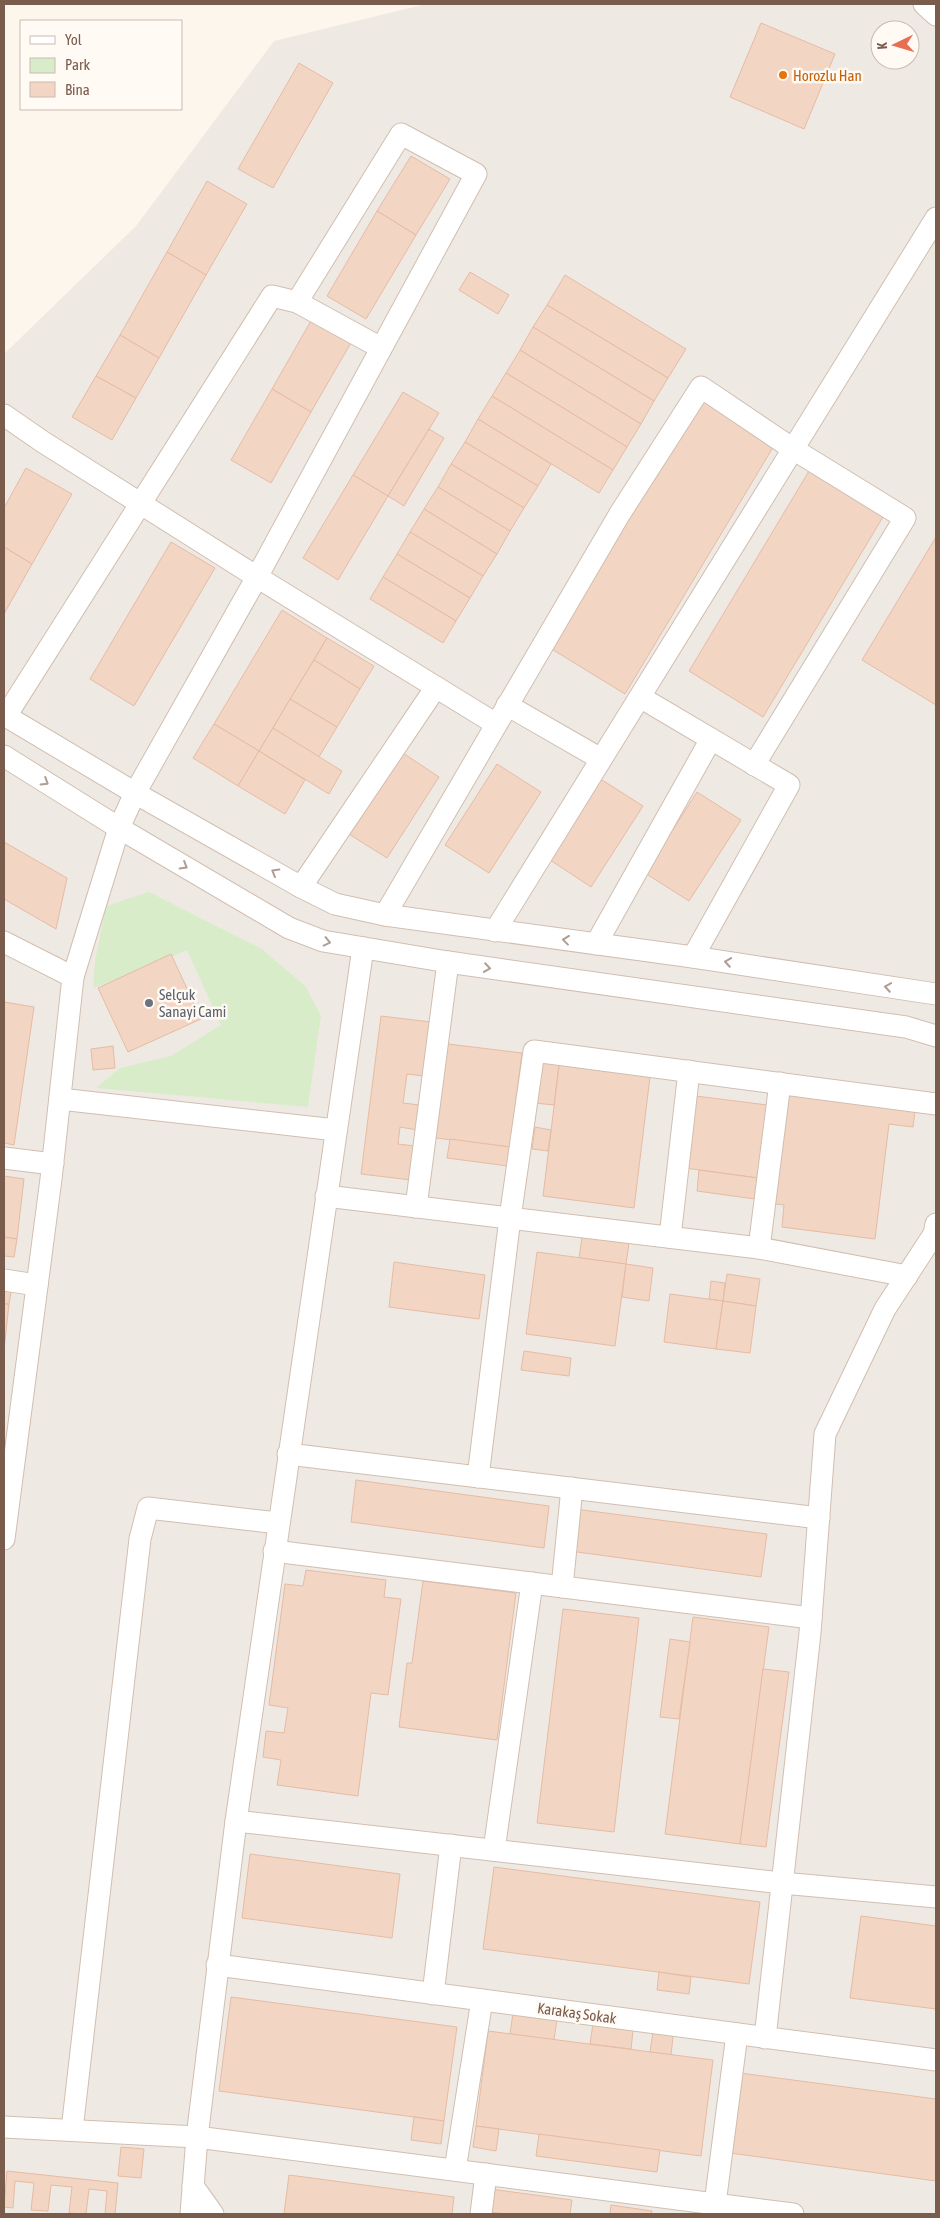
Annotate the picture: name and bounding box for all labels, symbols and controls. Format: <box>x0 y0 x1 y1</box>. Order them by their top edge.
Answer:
legend <box>20 20 182 110</box>
north arrow <box>870 20 920 70</box>
text: Yol <box>65 31 82 48</box>
text: K <box>874 42 890 50</box>
text: Park <box>65 56 90 73</box>
place label: Horozlu Han <box>793 67 862 84</box>
marker: Horozlu Han <box>777 69 789 81</box>
text: Bina <box>65 81 90 98</box>
one-way arrow <box>40 775 49 785</box>
one-way arrow <box>178 860 187 870</box>
one-way arrow <box>271 868 280 878</box>
one-way arrow <box>562 935 570 946</box>
one-way arrow <box>322 936 331 947</box>
one-way arrow <box>723 957 731 968</box>
one-way arrow <box>484 962 492 973</box>
one-way arrow <box>884 982 892 992</box>
place label: Selçuk Sanayi Cami <box>159 986 226 1020</box>
marker: Selçuk Sanayi Cami <box>143 997 155 1009</box>
street label: Karakaş Sokak <box>536 1999 618 2027</box>

